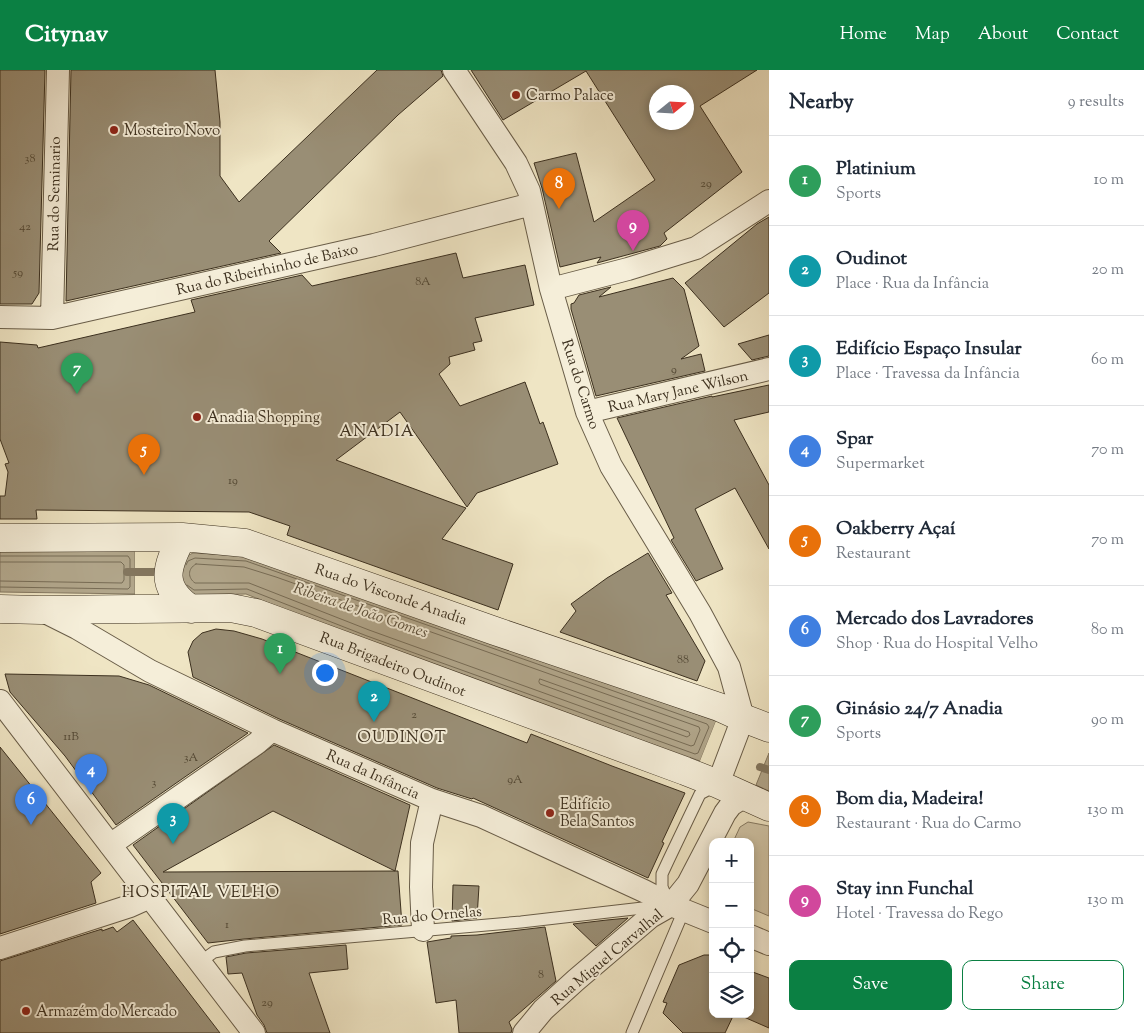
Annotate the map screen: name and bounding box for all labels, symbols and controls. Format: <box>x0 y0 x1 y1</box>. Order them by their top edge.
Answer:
text: Citynav <box>25 18 108 52</box>
text: Home <box>840 22 887 48</box>
text: Map <box>915 22 950 48</box>
text: About <box>978 22 1028 48</box>
text: Contact <box>1056 22 1119 48</box>
north arrow <box>649 85 694 130</box>
place label: Carmo Palace <box>526 86 614 107</box>
text: Nearby <box>789 88 854 118</box>
marker: Carmo Palace <box>510 89 522 101</box>
text: 9 results <box>1068 91 1124 114</box>
place label: Mosteiro Novo <box>124 121 220 142</box>
marker: Mosteiro Novo <box>108 124 120 136</box>
street label: Rua do Seminario <box>44 136 67 252</box>
house number: 38 <box>25 150 35 168</box>
text: Platinium <box>836 156 916 183</box>
pin: 8 <box>543 168 575 209</box>
text: 1 <box>802 169 808 192</box>
text: 10 m <box>1094 169 1124 192</box>
house number: 29 <box>700 175 712 193</box>
text: Sports <box>836 183 881 206</box>
pin: 9 <box>617 210 649 251</box>
house number: 42 <box>19 218 31 236</box>
street label: Rua do Ribeirhinho de Baixo <box>174 239 360 302</box>
text: Oudinot <box>836 246 907 273</box>
text: 2 <box>801 259 809 282</box>
text: 20 m <box>1091 259 1124 282</box>
house number: 59 <box>12 264 23 282</box>
house number: 8A <box>415 273 431 291</box>
text: Place · Rua da Infância <box>836 273 989 296</box>
text: Edifício Espaço Insular <box>836 336 1022 363</box>
street label: Rua do Carmo <box>555 337 604 432</box>
text: 3 <box>802 349 808 372</box>
text: 60 m <box>1091 349 1124 372</box>
pin: 7 <box>61 353 93 394</box>
house number: 9 <box>671 361 677 379</box>
text: Place · Travessa da Infância <box>836 363 1020 386</box>
street label: Rua Mary Jane Wilson <box>606 366 751 419</box>
place label: Anadia Shopping <box>207 408 320 429</box>
marker: Anadia Shopping <box>191 411 203 423</box>
district label: ANADIA <box>339 421 415 444</box>
text: Spar <box>836 426 874 453</box>
pin: 5 <box>128 434 160 475</box>
text: 4 <box>801 439 809 462</box>
text: 70 m <box>1091 439 1124 462</box>
text: Supermarket <box>836 453 925 476</box>
house number: 19 <box>228 472 238 490</box>
text: Oakberry Açaí <box>836 516 955 543</box>
text: 5 <box>802 529 808 552</box>
text: 70 m <box>1091 529 1124 552</box>
text: Restaurant <box>836 543 911 566</box>
street label: Rua do Visconde Anadia <box>312 559 470 631</box>
water label: Ribeira de João Gomes <box>290 578 431 645</box>
text: Mercado dos Lavradores <box>836 606 1034 633</box>
text: 6 <box>801 619 809 642</box>
text: 80 m <box>1091 619 1124 642</box>
street label: Rua Brigadeiro Oudinot <box>316 628 469 703</box>
pin: 1 <box>264 633 296 674</box>
text: Shop · Rua do Hospital Velho <box>836 633 1038 656</box>
house number: 88 <box>677 651 689 669</box>
your location <box>312 660 338 686</box>
pin: 2 <box>358 681 390 722</box>
text: Ginásio 24/7 Anadia <box>836 696 1003 723</box>
house number: 2 <box>411 706 417 724</box>
text: 7 <box>801 709 809 732</box>
text: 90 m <box>1091 709 1124 732</box>
text: Sports <box>836 723 881 746</box>
district label: OUDINOT <box>357 727 447 750</box>
house number: 11B <box>63 728 79 746</box>
street label: Rua da Infância <box>322 745 423 805</box>
house number: 3A <box>184 749 199 767</box>
pin: 4 <box>75 754 107 795</box>
house number: 9A <box>507 771 523 789</box>
house number: 3 <box>152 774 157 792</box>
pin: 6 <box>15 784 47 825</box>
text: Bom dia, Madeira! <box>836 786 984 813</box>
place label: Edifício Bela Santos <box>560 795 635 833</box>
text: 8 <box>801 799 809 822</box>
text: 130 m <box>1087 799 1124 822</box>
pin: 3 <box>157 803 189 844</box>
marker: Edifício Bela Santos <box>544 807 556 819</box>
text: Restaurant · Rua do Carmo <box>836 813 1021 836</box>
map controls <box>709 838 754 1018</box>
button: + <box>709 838 754 883</box>
text: Stay inn Funchal <box>836 876 974 903</box>
district label: HOSPITAL VELHO <box>122 882 280 905</box>
button: − <box>709 883 754 928</box>
text: 9 <box>801 889 809 912</box>
text: 130 m <box>1087 889 1124 912</box>
street label: Rua do Ornelas <box>381 902 483 931</box>
text: Hotel · Travessa do Rego <box>836 903 1003 926</box>
street label: Rua Miguel Carvalhal <box>547 905 668 1011</box>
house number: 1 <box>225 916 229 934</box>
button: locate <box>709 928 754 973</box>
button: Save <box>789 960 952 1010</box>
button: Share <box>962 960 1124 1010</box>
house number: 8 <box>538 966 544 984</box>
button: layers <box>709 973 754 1018</box>
house number: 29 <box>261 994 273 1012</box>
place label: Armazém do Mercado <box>36 1002 177 1023</box>
marker: Armazém do Mercado <box>20 1005 32 1017</box>

